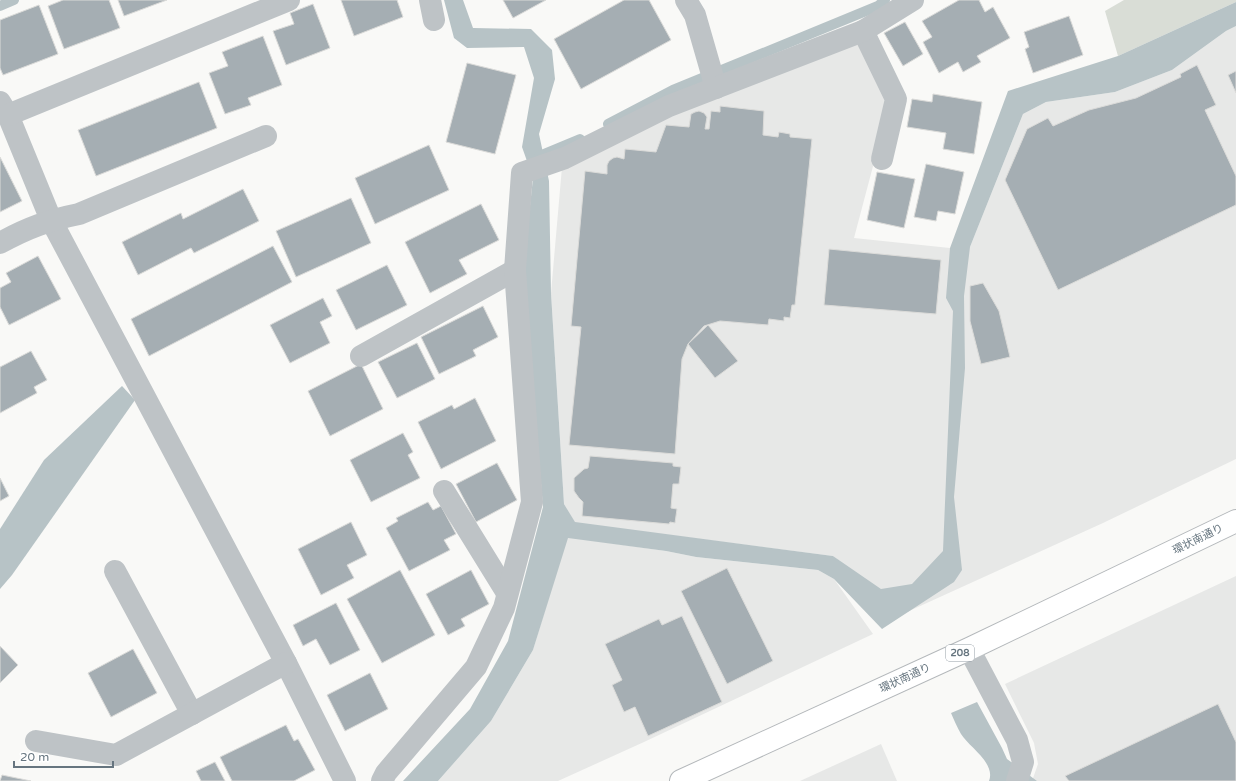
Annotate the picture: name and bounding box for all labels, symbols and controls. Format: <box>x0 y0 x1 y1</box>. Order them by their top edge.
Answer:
street label: 環状南通り <box>1170 521 1226 557</box>
road number: 208 <box>946 645 974 661</box>
street label: 環状南通り <box>877 660 933 696</box>
scale bar <box>14 743 113 769</box>
text: 20 m <box>20 750 49 764</box>

